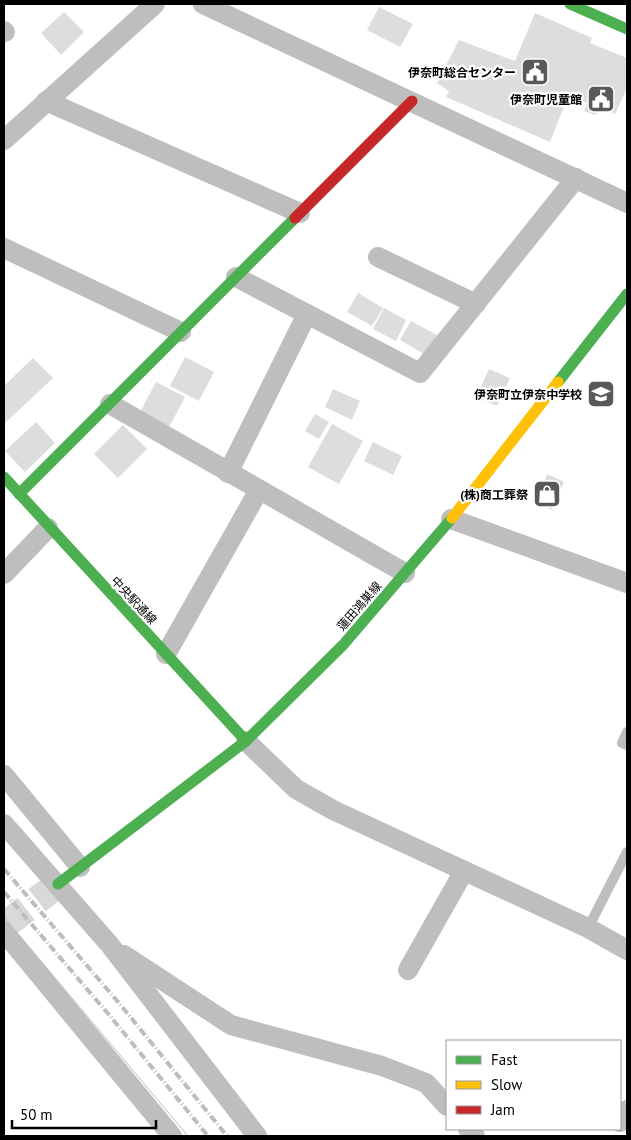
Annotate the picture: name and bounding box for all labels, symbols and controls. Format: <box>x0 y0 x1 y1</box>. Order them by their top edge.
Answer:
public building icon: 伊奈町総合センター <box>520 57 550 87</box>
place label: 伊奈町総合センター <box>408 65 516 80</box>
public building icon: 伊奈町児童館 <box>586 84 616 114</box>
place label: 伊奈町児童館 <box>510 92 582 107</box>
school or university icon: 伊奈町立伊奈中学校 <box>586 379 616 409</box>
place label: 伊奈町立伊奈中学校 <box>474 387 582 402</box>
shop icon: (株)商工葬祭 <box>532 479 562 509</box>
place label: (株)商工葬祭 <box>460 487 528 502</box>
street label: 中央駅通線 <box>108 573 160 627</box>
street label: 蓮田鴻巣線 <box>334 578 384 634</box>
legend <box>446 1040 621 1130</box>
text: Fast <box>491 1050 518 1069</box>
text: Slow <box>491 1075 522 1094</box>
scale bar <box>12 1098 156 1130</box>
text: Jam <box>490 1100 515 1119</box>
text: 50 m <box>20 1105 53 1124</box>

